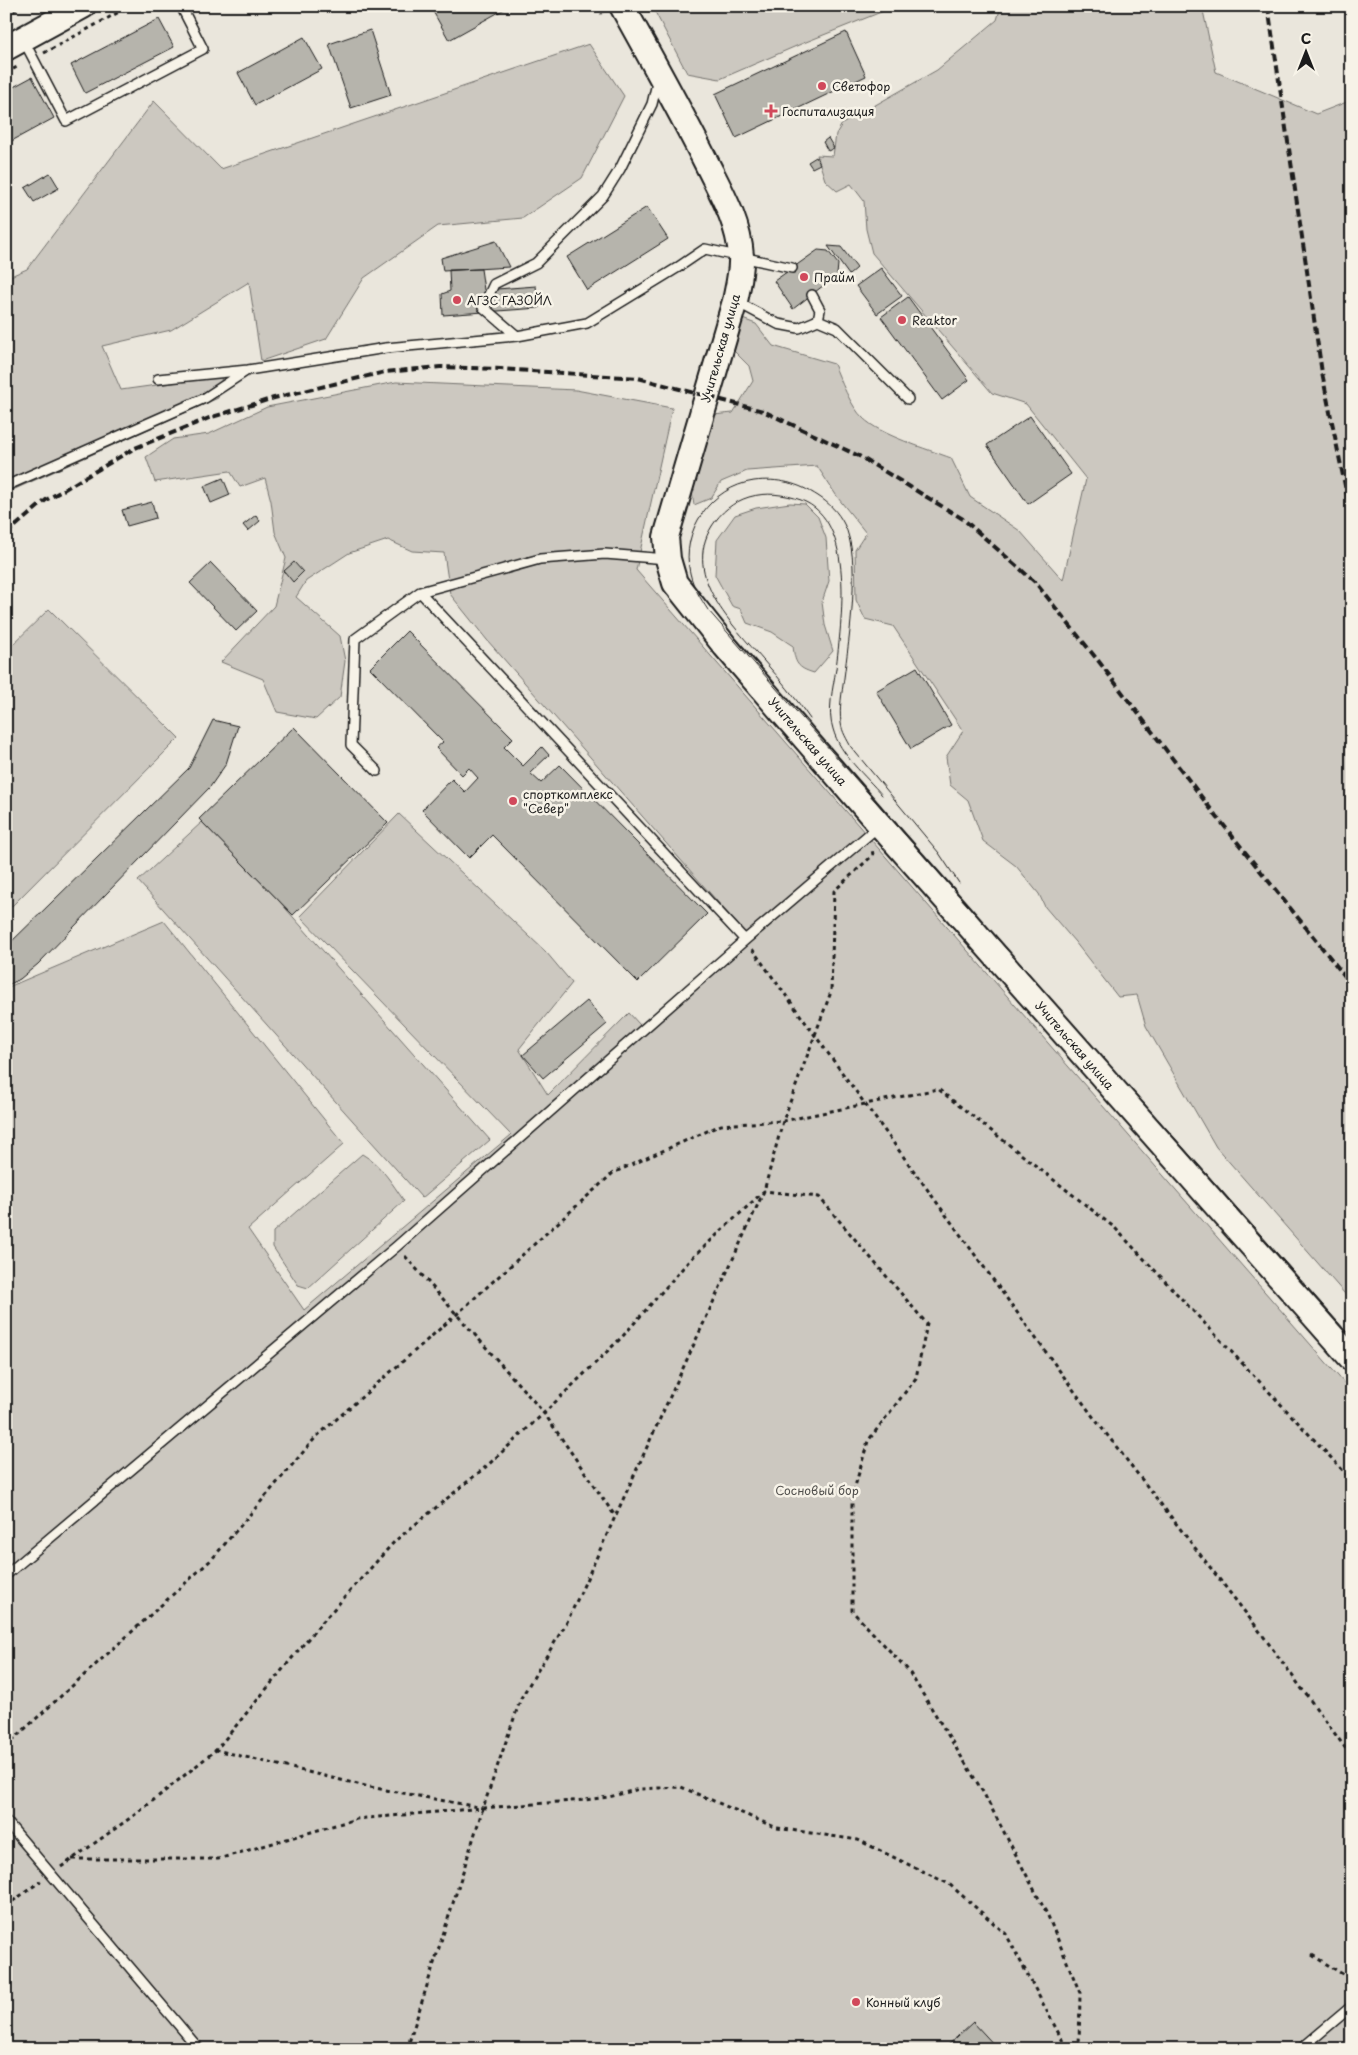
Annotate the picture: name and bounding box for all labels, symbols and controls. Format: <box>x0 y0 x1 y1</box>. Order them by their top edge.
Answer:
north arrow <box>1280 28 1330 78</box>
text: С <box>1301 28 1311 49</box>
place label: Светофор <box>832 77 890 95</box>
marker: Светофор <box>816 80 828 92</box>
place label: Госпитализация <box>782 102 875 120</box>
marker: Госпитализация <box>764 104 778 118</box>
place label: Прайм <box>814 268 855 286</box>
marker: Прайм <box>798 271 810 283</box>
place label: АГЗС ГАЗОЙЛ <box>467 291 552 309</box>
street label: Учительская улица <box>696 291 744 404</box>
marker: АГЗС ГАЗОЙЛ <box>451 294 463 306</box>
place label: Reaktor <box>912 311 957 329</box>
marker: Reaktor <box>896 314 908 326</box>
street label: Учительская улица <box>764 693 852 790</box>
place label: спорткомплекс "Север" <box>523 785 613 817</box>
marker: спорткомплекс "Север" <box>507 795 519 807</box>
street label: Учительская улица <box>1031 997 1119 1094</box>
park label: Сосновый бор <box>775 1481 859 1499</box>
place label: Конный клуб <box>866 1993 940 2011</box>
marker: Конный клуб <box>850 1996 862 2008</box>

